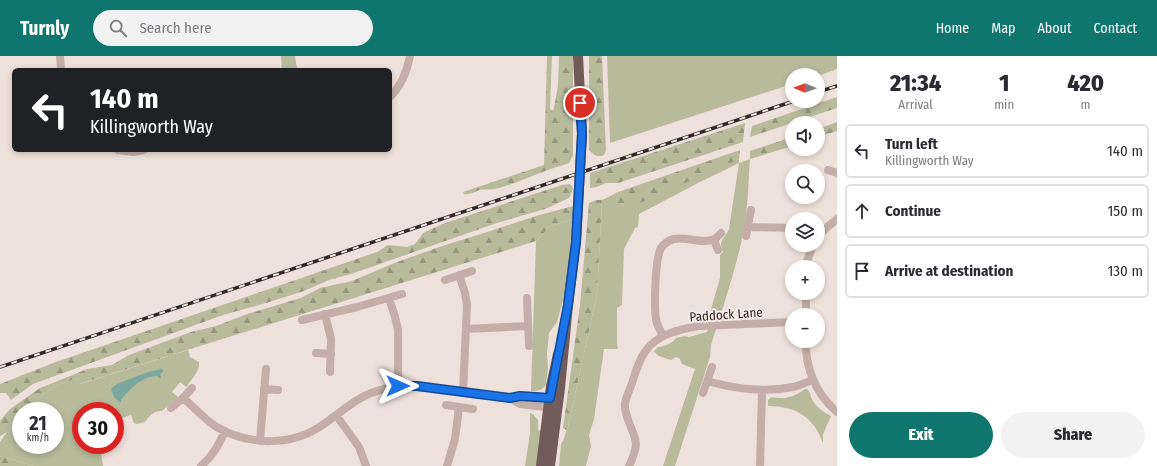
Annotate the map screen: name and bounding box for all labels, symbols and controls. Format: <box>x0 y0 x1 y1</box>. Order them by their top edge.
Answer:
search box <box>93 10 373 46</box>
text: Turnly <box>20 17 69 40</box>
icon: search <box>107 17 129 39</box>
text: Search here <box>139 19 212 37</box>
text: Home <box>936 20 969 37</box>
text: Map <box>991 20 1015 37</box>
text: About <box>1037 20 1072 37</box>
text: Contact <box>1094 20 1137 37</box>
north arrow <box>785 68 825 108</box>
map controls <box>785 68 825 348</box>
text: 21:34 <box>890 69 941 97</box>
text: 1 <box>999 69 1009 97</box>
text: 420 <box>1067 69 1104 97</box>
text: 140 m <box>90 82 159 115</box>
icon: left <box>24 84 76 136</box>
pin <box>563 86 597 120</box>
icon: arrive <box>569 92 591 114</box>
text: Arrival <box>898 97 933 112</box>
text: min <box>994 97 1014 112</box>
text: m <box>1081 97 1091 112</box>
text: Killingworth Way <box>90 116 213 138</box>
button: sound <box>785 116 825 156</box>
text: Turn left <box>885 135 938 153</box>
icon: left <box>851 140 873 162</box>
text: 140 m <box>1107 142 1143 160</box>
text: Killingworth Way <box>885 153 974 168</box>
button: search <box>785 164 825 204</box>
icon: ahead <box>851 200 873 222</box>
text: Continue <box>885 202 941 220</box>
text: 150 m <box>1107 202 1143 220</box>
button: layers <box>785 212 825 252</box>
button: + <box>785 260 825 300</box>
icon: arrive <box>851 260 873 282</box>
text: Arrive at destination <box>885 262 1013 280</box>
text: 130 m <box>1108 262 1143 280</box>
street label: Paddock Lane <box>689 304 763 325</box>
button: − <box>785 308 825 348</box>
position arrow <box>377 365 419 407</box>
speed limit sign: 30 <box>72 402 124 454</box>
text: 21 <box>29 411 47 435</box>
button: Exit <box>849 412 993 458</box>
button: Share <box>1001 412 1145 458</box>
text: km/h <box>27 432 49 444</box>

